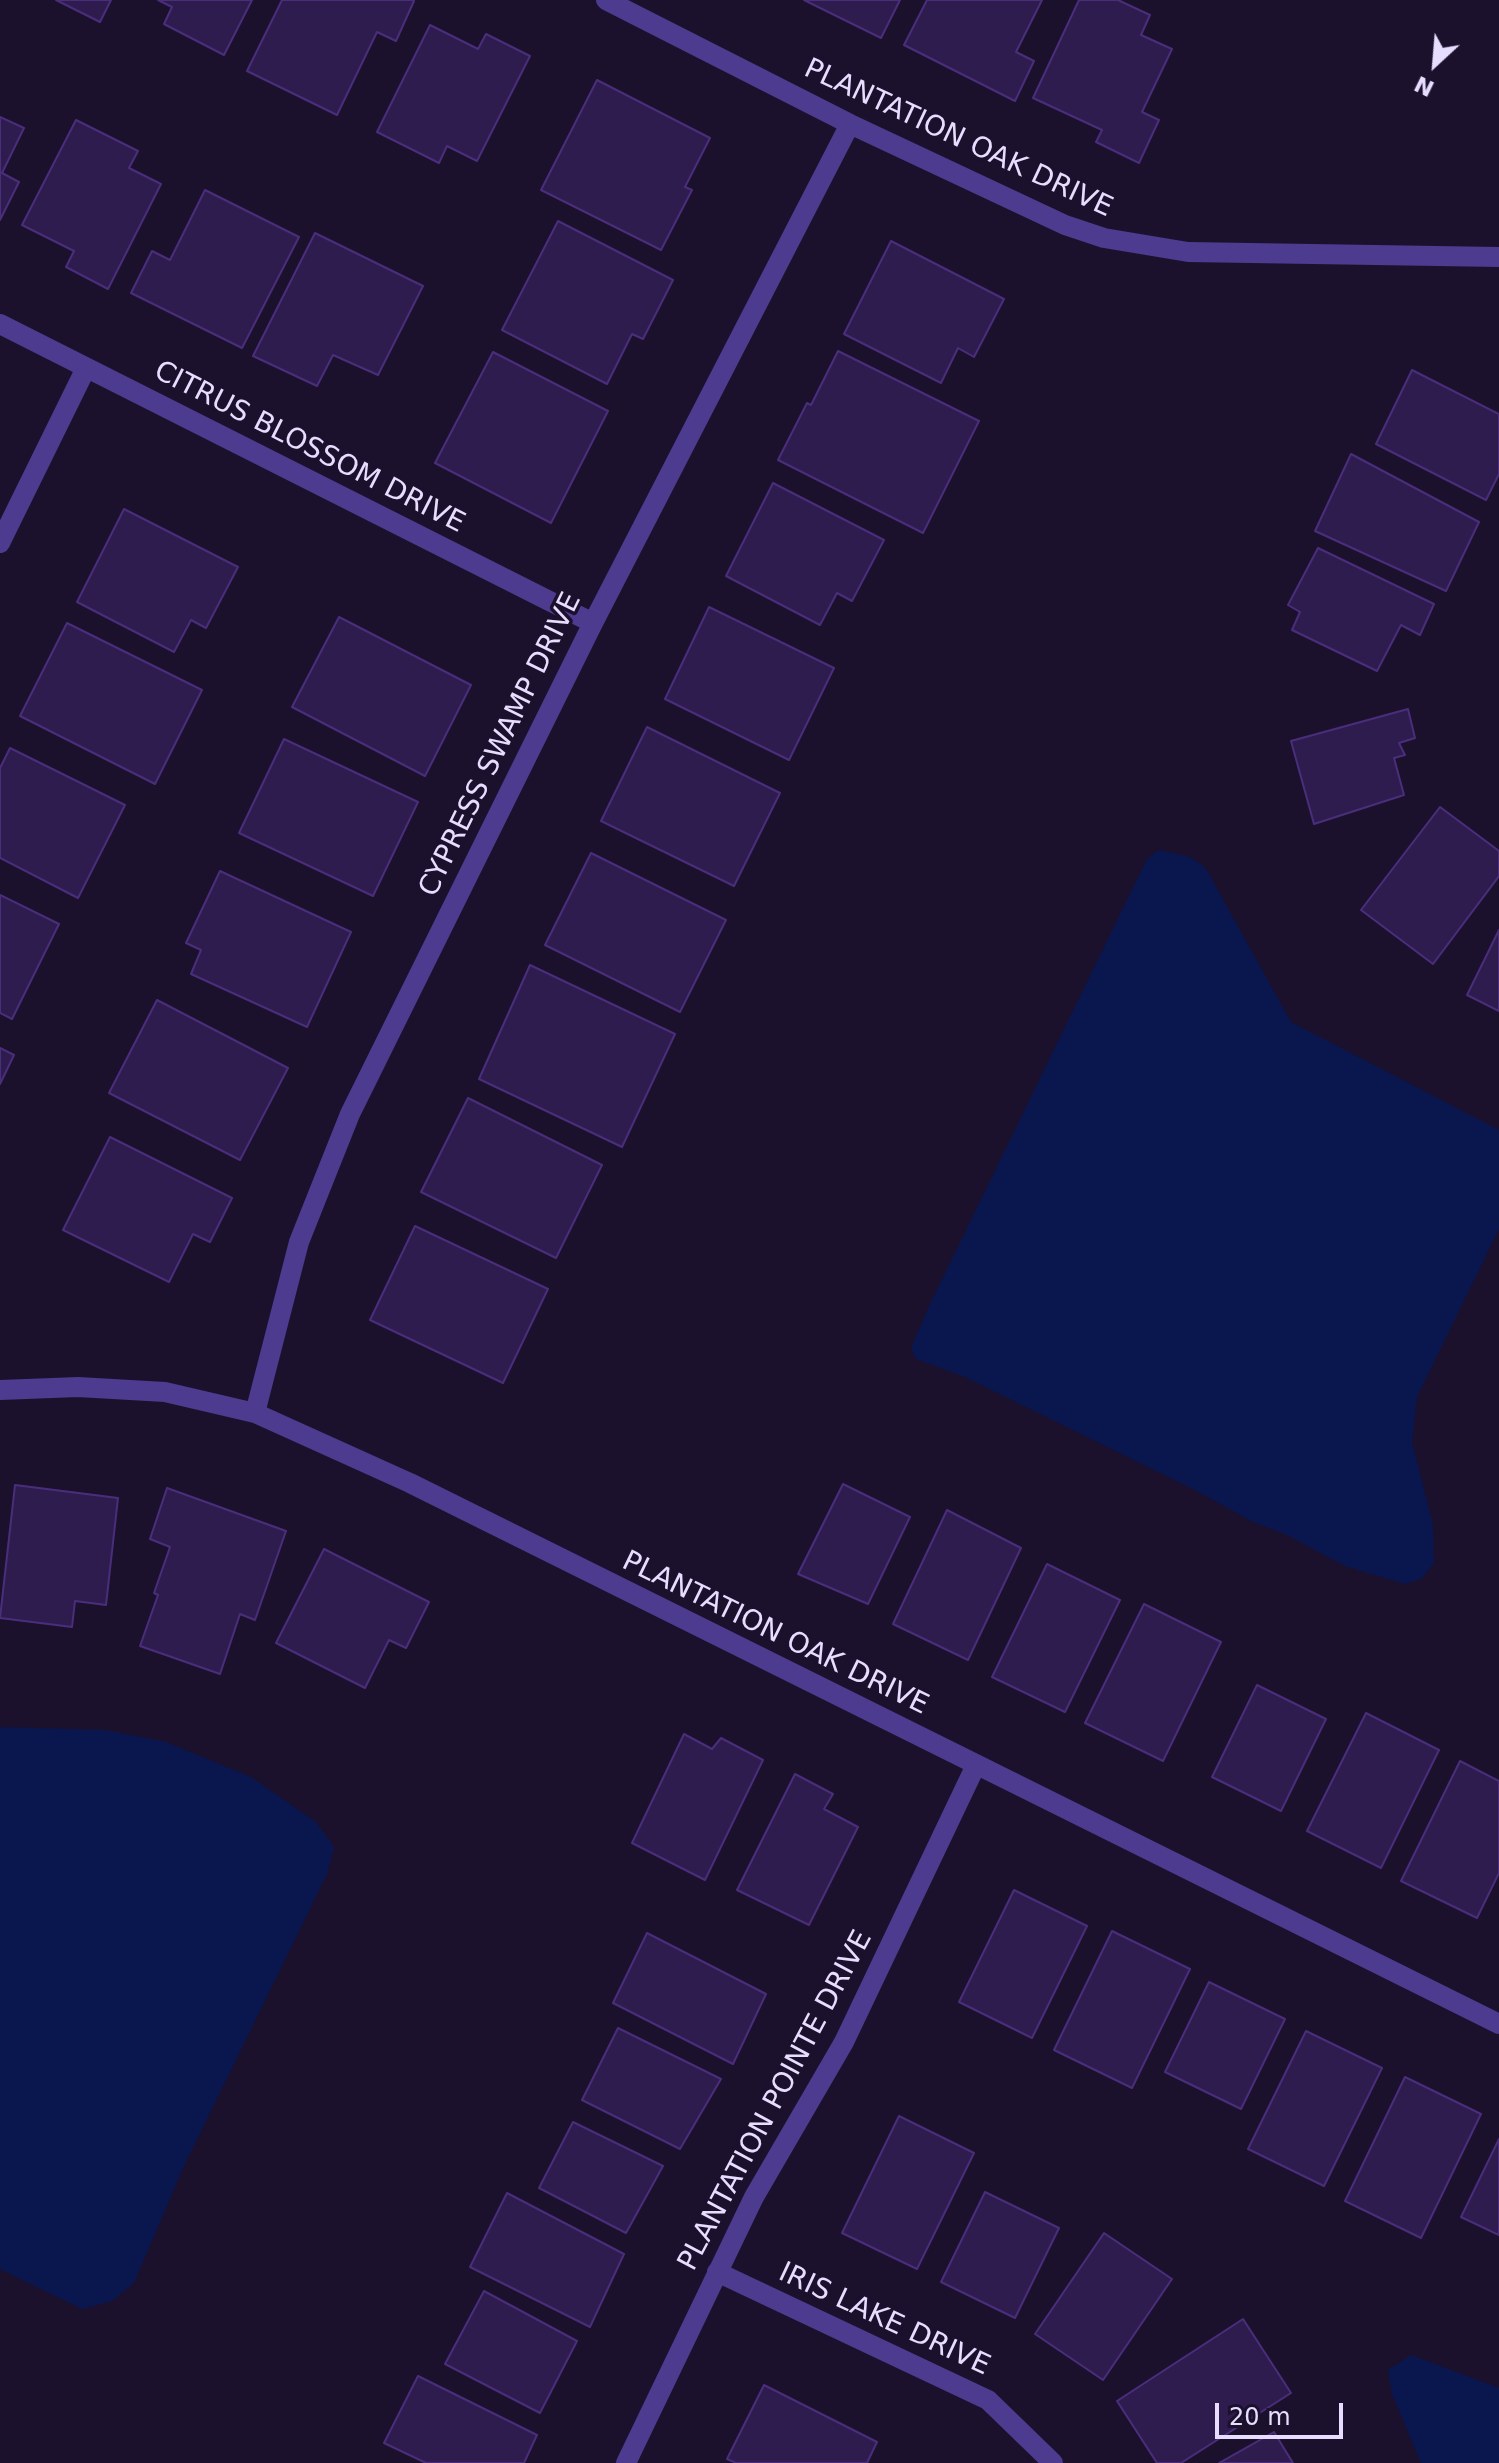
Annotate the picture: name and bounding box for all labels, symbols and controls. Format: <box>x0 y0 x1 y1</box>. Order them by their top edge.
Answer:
north arrow <box>1395 24 1475 104</box>
street label: PLANTATION OAK DRIVE <box>798 53 1118 225</box>
text: N <box>1411 71 1438 101</box>
street label: CITRUS BLOSSOM DRIVE <box>148 355 470 541</box>
street label: CYPRESS SWAMP DRIVE <box>413 588 589 902</box>
street label: PLANTATION OAK DRIVE <box>616 1545 934 1723</box>
street label: PLANTATION POINTE DRIVE <box>672 1925 880 2277</box>
street label: IRIS LAKE DRIVE <box>773 2256 995 2384</box>
scale bar <box>1219 2387 1347 2437</box>
text: 20 m <box>1229 2403 1291 2431</box>

